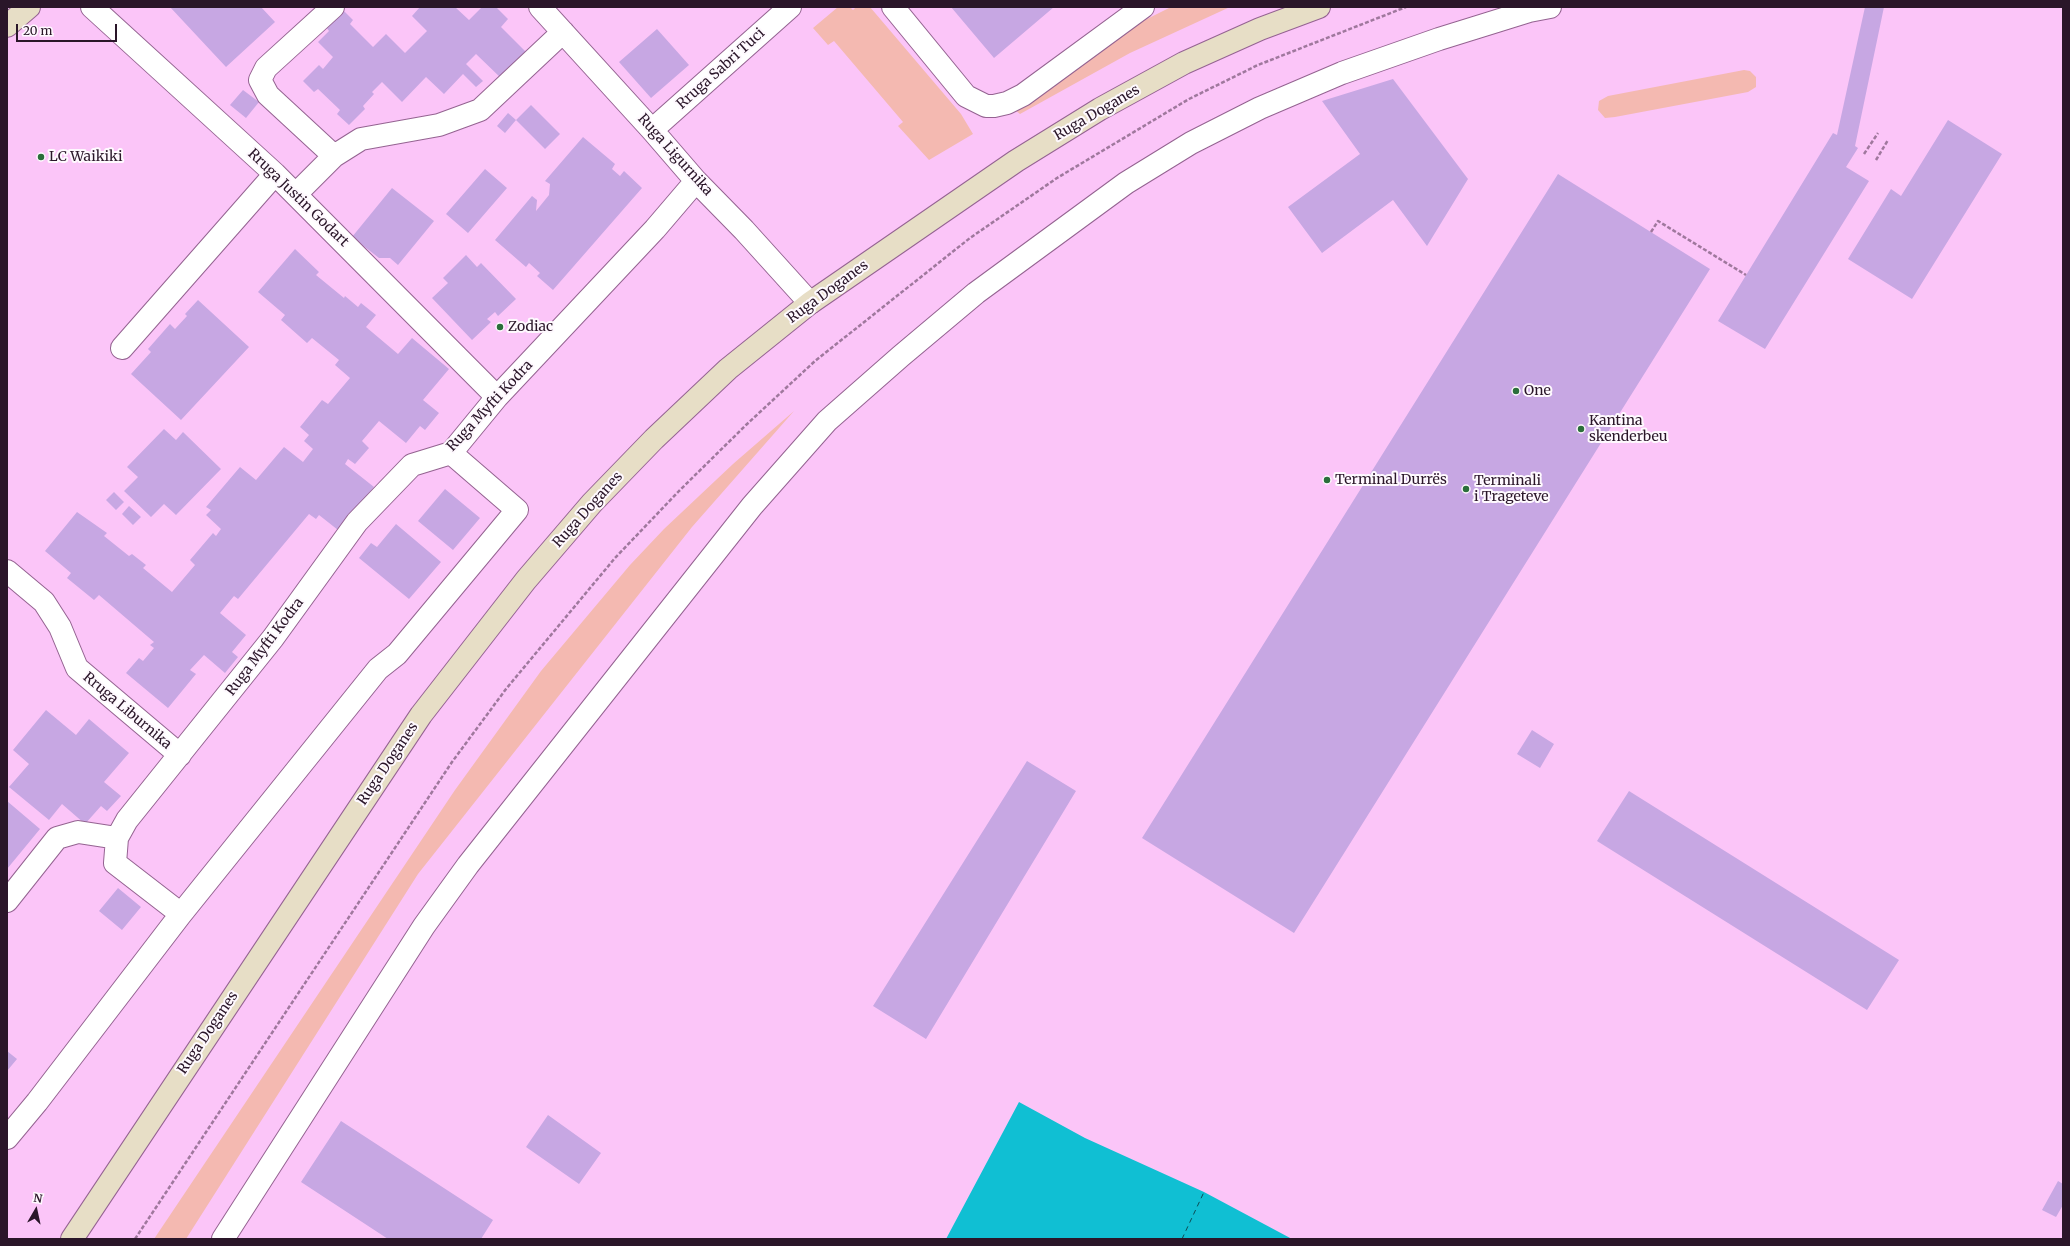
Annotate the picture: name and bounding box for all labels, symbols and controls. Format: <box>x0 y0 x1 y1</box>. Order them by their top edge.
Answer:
scale bar <box>18 16 119 42</box>
text: 20 m <box>23 23 52 38</box>
street label: Rruga Sabri Tuci <box>674 25 768 113</box>
street label: Ruga Doganes <box>1051 82 1143 144</box>
street label: Ruga Ligurnika <box>634 111 716 199</box>
street label: Rruga Justin Godart <box>244 146 352 250</box>
place label: LC Waikiki <box>49 149 123 165</box>
marker: LC Waikiki <box>36 152 46 162</box>
street label: Ruga Doganes <box>784 257 872 327</box>
place label: Zodiac <box>508 319 553 335</box>
marker: Zodiac <box>495 322 505 332</box>
street label: Ruga Myfti Kodra <box>444 357 536 455</box>
place label: One <box>1524 383 1551 399</box>
marker: One <box>1511 386 1521 396</box>
place label: Kantina skenderbeu <box>1589 413 1668 446</box>
marker: Kantina skenderbeu <box>1576 424 1586 434</box>
street label: Ruga Doganes <box>550 469 626 551</box>
place label: Terminal Durrës <box>1335 472 1447 488</box>
place label: Terminali i Trageteve <box>1474 473 1549 506</box>
marker: Terminal Durrës <box>1322 475 1332 485</box>
marker: Terminali i Trageteve <box>1461 484 1471 494</box>
street label: Ruga Myfti Kodra <box>223 595 307 699</box>
street label: Rruga Liburnika <box>79 669 175 753</box>
street label: Ruga Doganes <box>354 720 422 808</box>
street label: Ruga Doganes <box>174 989 242 1077</box>
north arrow <box>16 1190 56 1230</box>
text: N <box>32 1191 43 1206</box>

